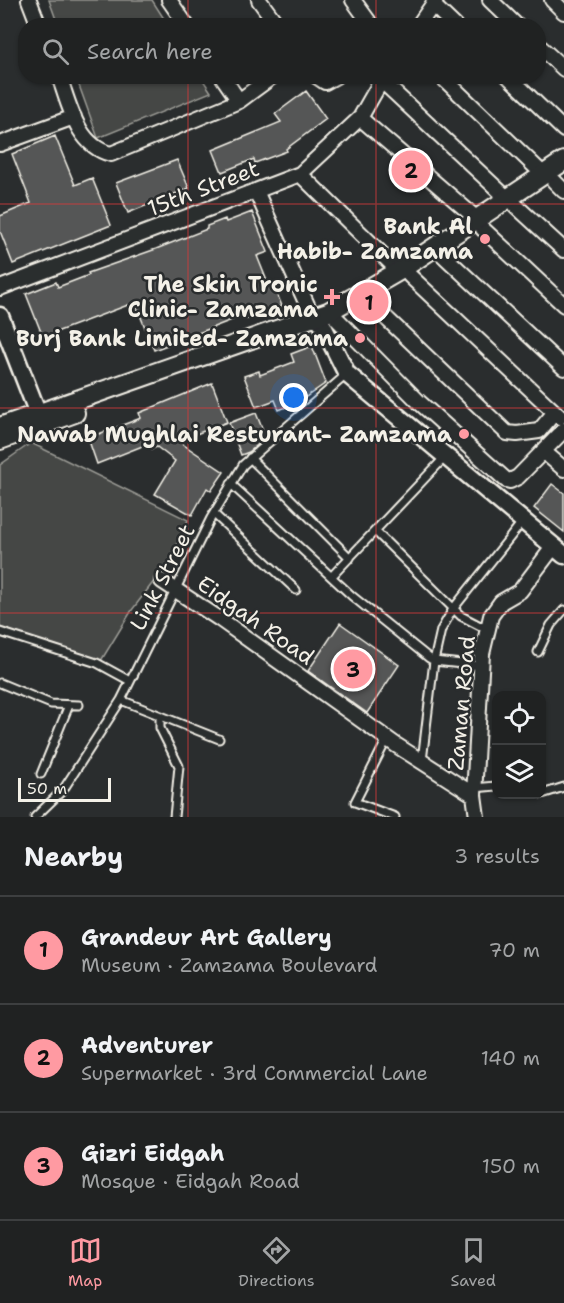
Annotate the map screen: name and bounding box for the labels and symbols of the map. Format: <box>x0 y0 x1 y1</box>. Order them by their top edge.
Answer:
pin: 2 <box>392 148 430 192</box>
street label: 15th Street <box>143 154 263 223</box>
place label: Bank Al Habib- Zamzama <box>277 212 473 266</box>
marker: Bank Al Habib- Zamzama <box>478 232 492 246</box>
place label: The Skin Tronic Clinic- Zamzama <box>128 270 318 324</box>
pin: 1 <box>350 280 388 324</box>
marker: The Skin Tronic Clinic- Zamzama <box>323 288 341 306</box>
place label: Burj Bank Limited- Zamzama <box>16 324 348 353</box>
marker: Burj Bank Limited- Zamzama <box>353 331 367 345</box>
your location <box>279 383 308 412</box>
place label: Nawab Mughlai Resturant- Zamzama <box>17 420 452 449</box>
marker: Nawab Mughlai Resturant- Zamzama <box>457 427 471 441</box>
street label: Link Street <box>123 519 202 635</box>
street label: Eidgah Road <box>191 569 320 672</box>
street label: Zaman Road <box>441 634 482 772</box>
pin: 3 <box>334 646 372 692</box>
scale bar <box>18 775 111 802</box>

